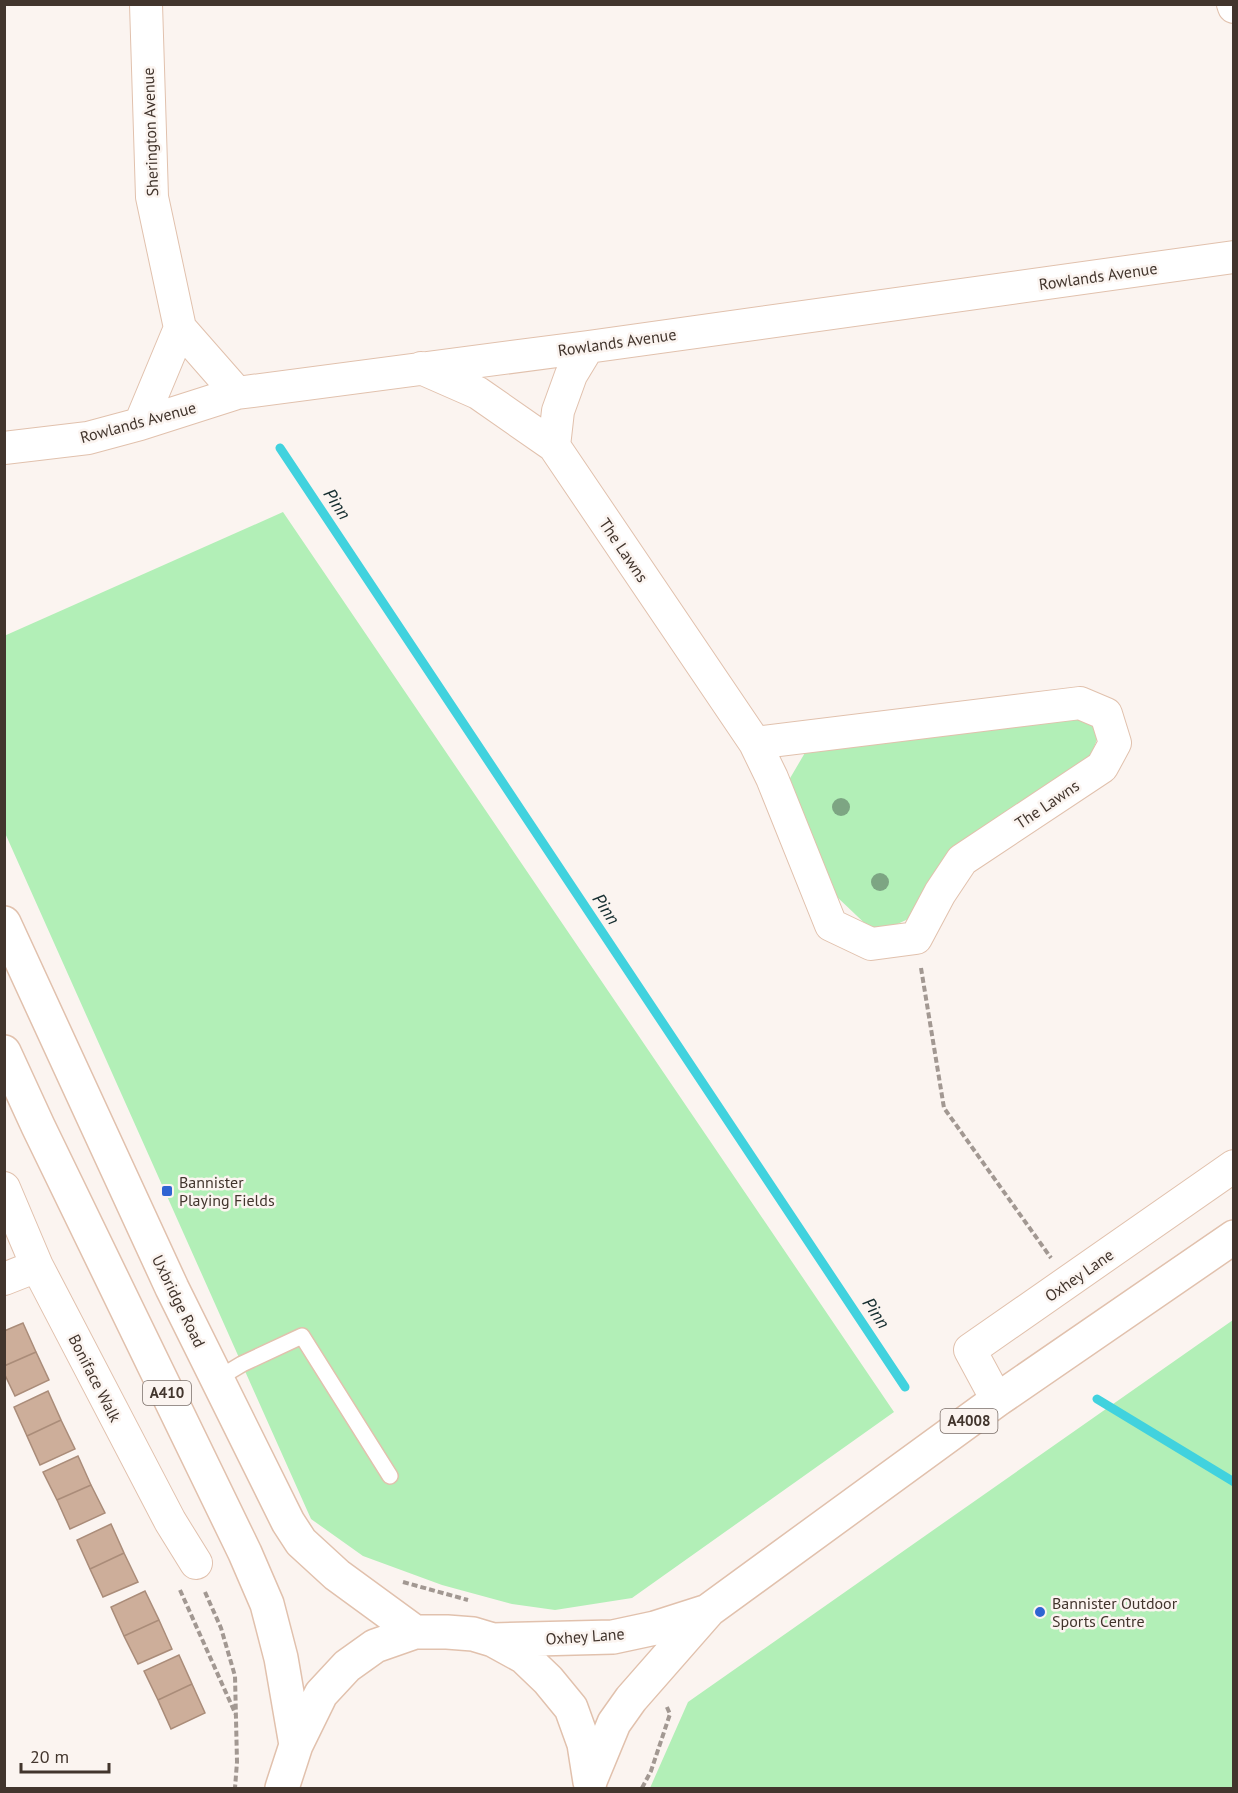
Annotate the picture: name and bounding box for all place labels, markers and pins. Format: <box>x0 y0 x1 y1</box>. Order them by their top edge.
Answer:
place label: Bannister Playing Fields <box>179 1172 275 1210</box>
marker: Bannister Playing Fields <box>160 1184 174 1198</box>
place label: Bannister Outdoor Sports Centre <box>1052 1593 1178 1631</box>
marker: Bannister Outdoor Sports Centre <box>1033 1605 1047 1619</box>

